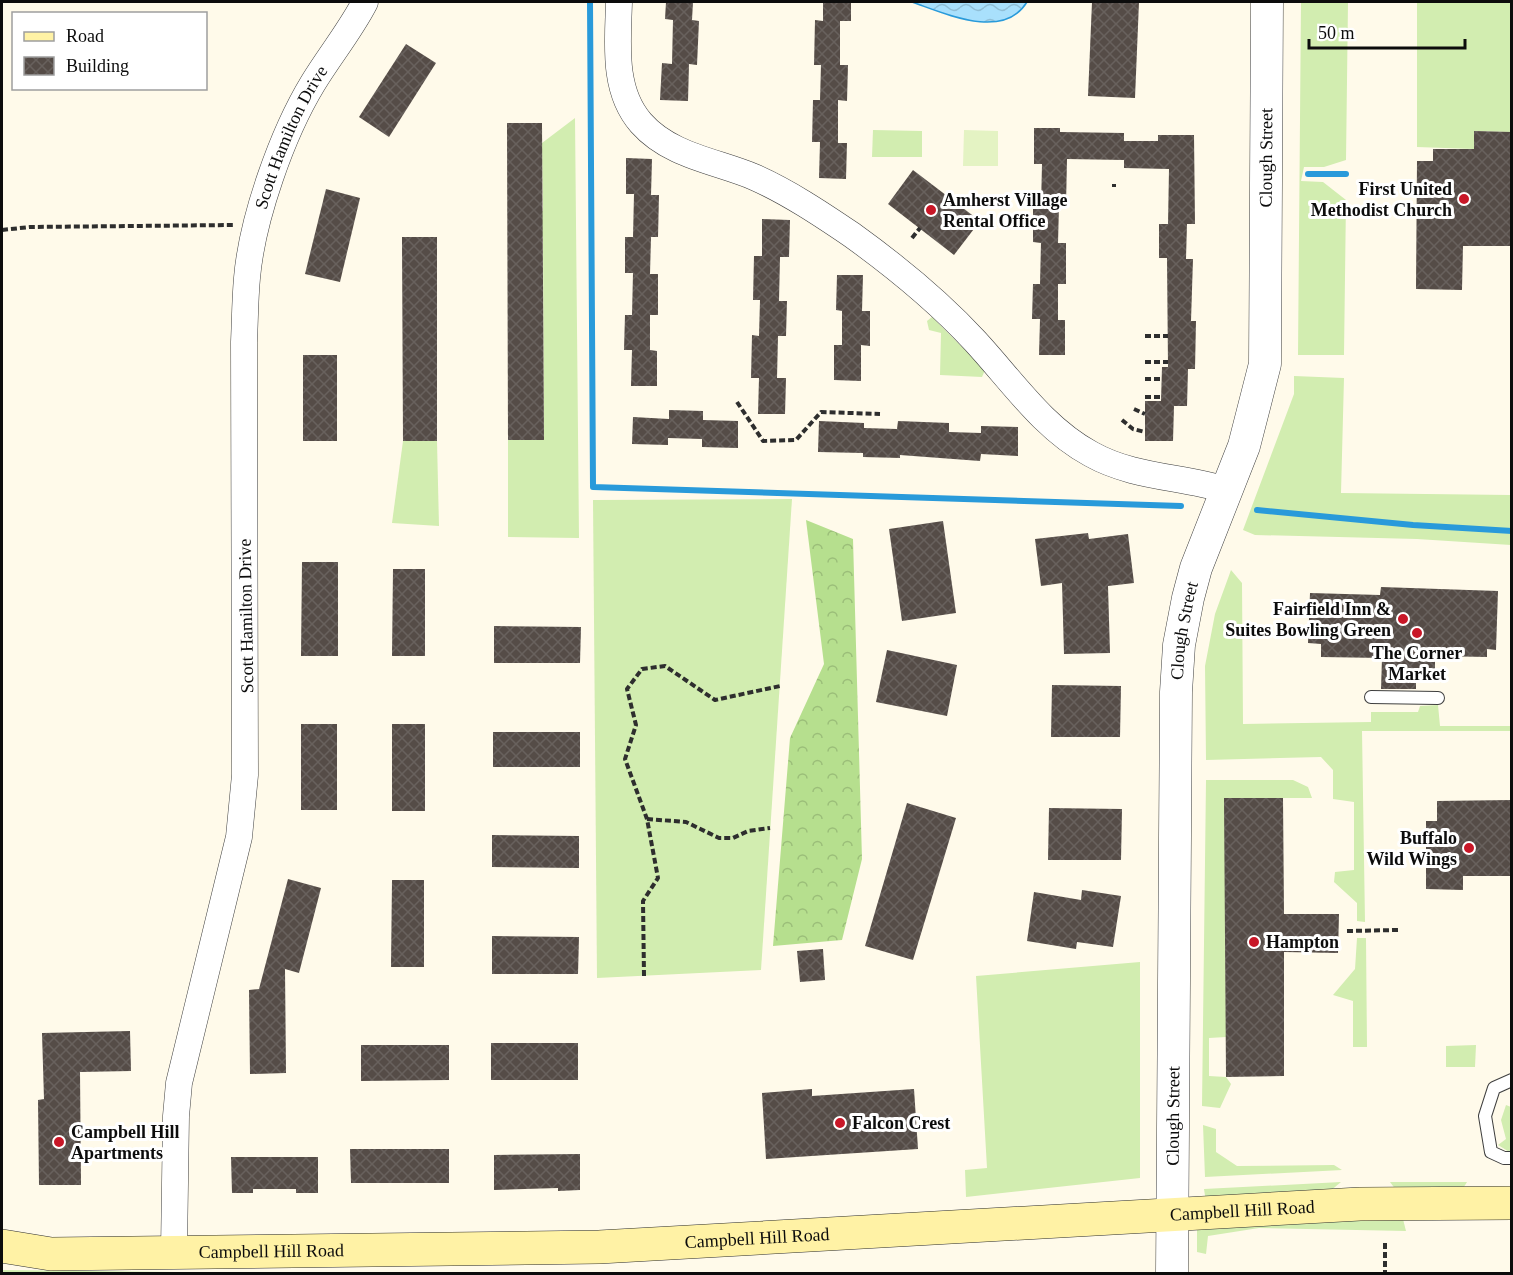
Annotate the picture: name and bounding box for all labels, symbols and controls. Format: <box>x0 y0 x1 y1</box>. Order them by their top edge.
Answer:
legend <box>12 12 207 90</box>
scale bar <box>1309 12 1465 50</box>
text: 50 m <box>1318 23 1355 43</box>
text: Road <box>66 26 104 46</box>
text: Building <box>66 56 129 76</box>
street label: Scott Hamilton Drive <box>251 62 331 211</box>
street label: Clough Street <box>1256 108 1276 208</box>
place label: First United Methodist Church <box>1311 179 1452 220</box>
place label: Amherst Village Rental Office <box>943 190 1067 231</box>
marker: First United Methodist Church <box>1457 192 1471 206</box>
marker: Amherst Village Rental Office <box>924 203 938 217</box>
street label: Scott Hamilton Drive <box>235 538 257 694</box>
street label: Clough Street <box>1167 579 1202 680</box>
place label: Fairfield Inn & Suites Bowling Green <box>1225 599 1391 640</box>
marker: Fairfield Inn & Suites Bowling Green <box>1396 612 1410 626</box>
marker: The Corner Market <box>1410 626 1424 640</box>
place label: The Corner Market <box>1372 643 1462 684</box>
place label: Buffalo Wild Wings <box>1366 828 1457 869</box>
marker: Buffalo Wild Wings <box>1462 841 1476 855</box>
place label: Hampton <box>1266 932 1339 952</box>
marker: Hampton <box>1247 935 1261 949</box>
street label: Clough Street <box>1163 1066 1183 1166</box>
place label: Falcon Crest <box>852 1113 950 1133</box>
marker: Falcon Crest <box>833 1116 847 1130</box>
place label: Campbell Hill Apartments <box>71 1122 180 1163</box>
marker: Campbell Hill Apartments <box>52 1135 66 1149</box>
street label: Campbell Hill Road <box>1169 1197 1315 1225</box>
street label: Campbell Hill Road <box>684 1224 830 1252</box>
street label: Campbell Hill Road <box>199 1240 344 1262</box>

